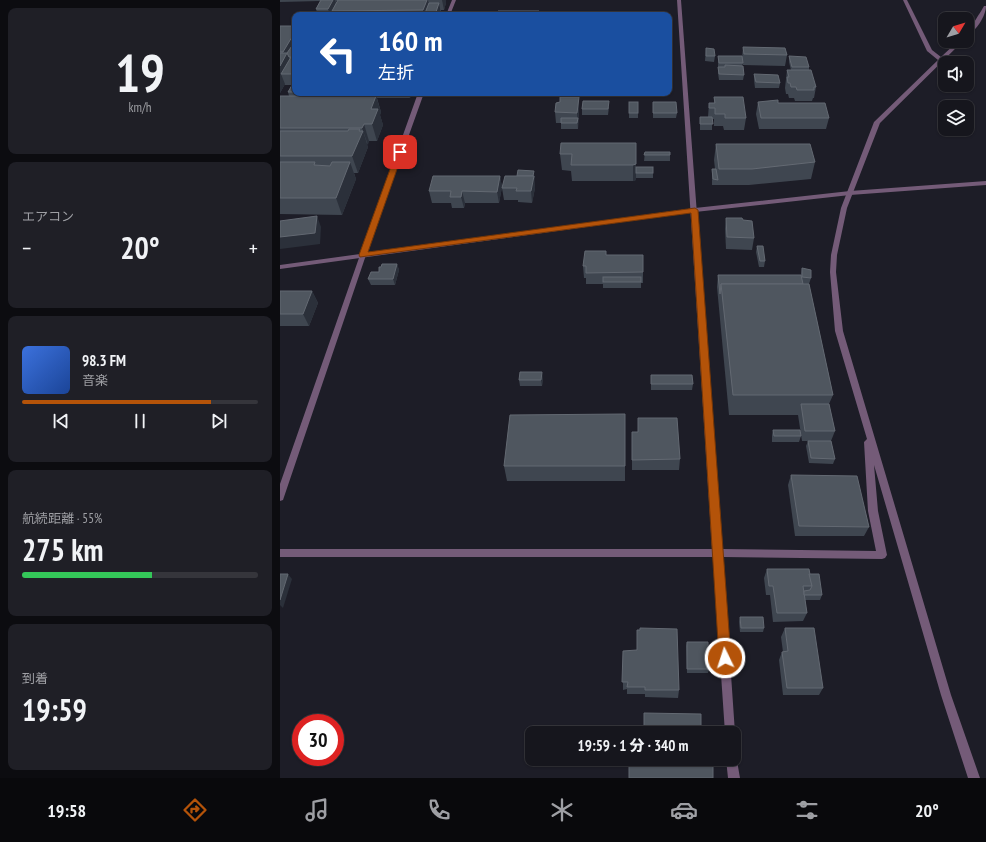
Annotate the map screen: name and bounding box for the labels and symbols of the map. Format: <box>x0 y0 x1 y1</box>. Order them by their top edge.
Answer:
north arrow <box>938 12 974 48</box>
pin <box>383 135 417 169</box>
position arrow <box>704 637 746 679</box>
speed limit sign: 30 <box>292 714 344 766</box>

